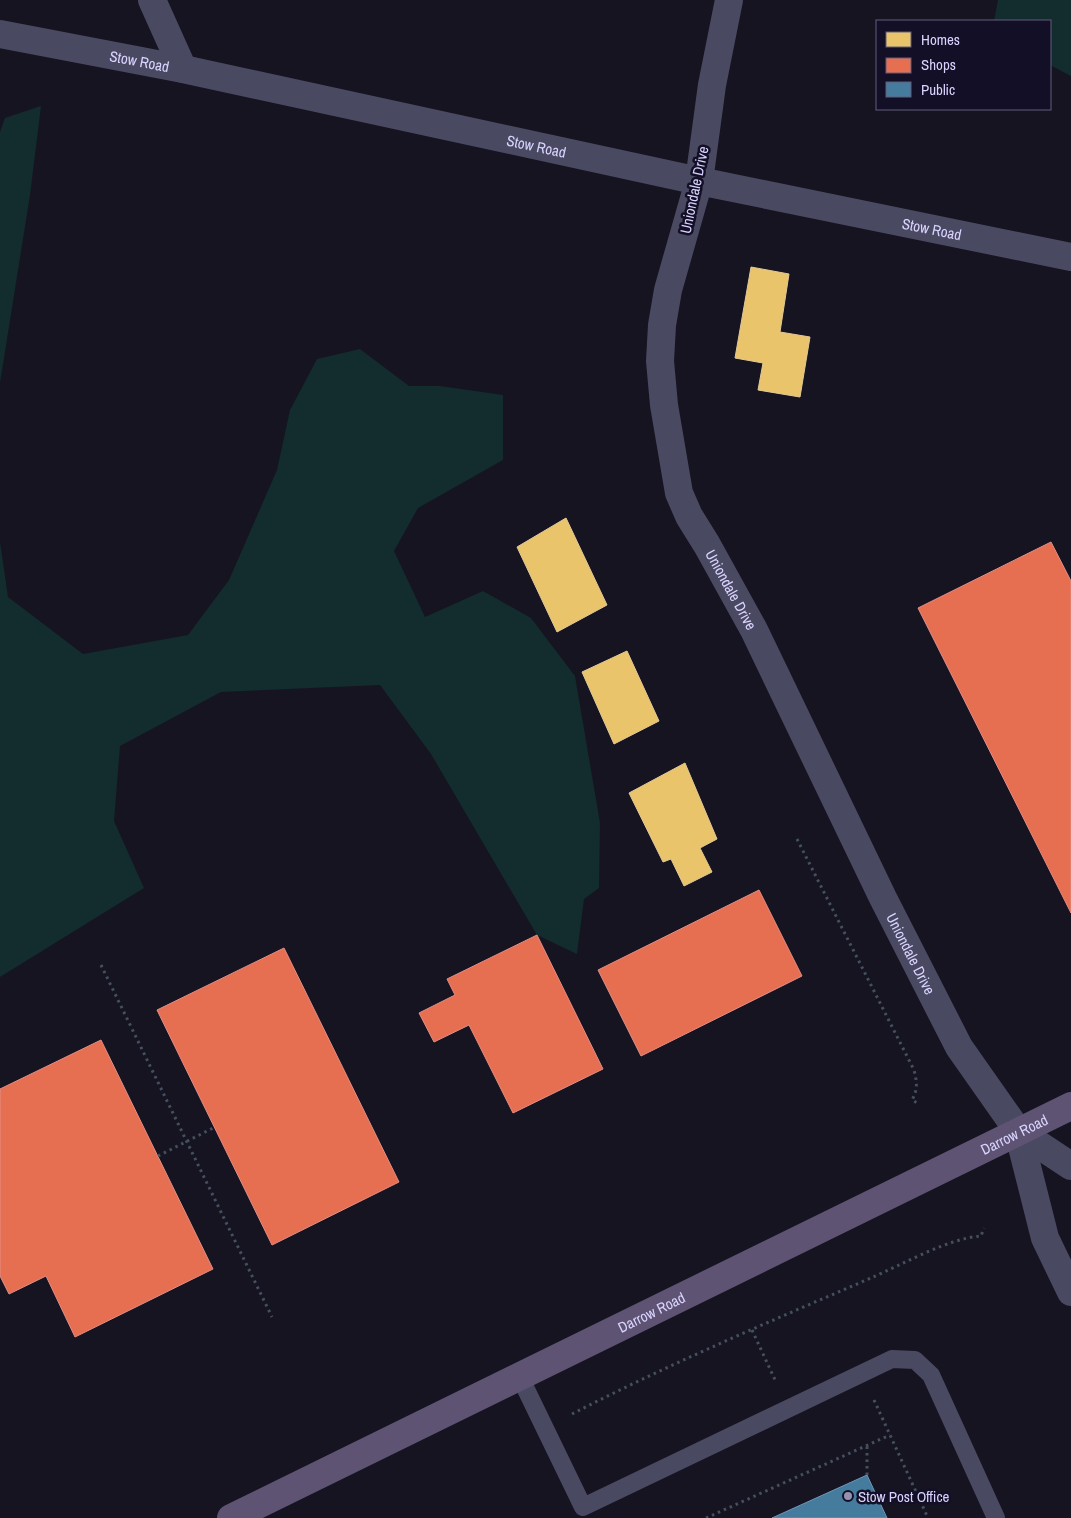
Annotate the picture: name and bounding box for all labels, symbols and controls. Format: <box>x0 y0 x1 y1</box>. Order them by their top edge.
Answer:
legend <box>876 20 1051 110</box>
text: Homes <box>921 29 960 50</box>
street label: Stow Road <box>108 45 171 77</box>
text: Shops <box>921 54 956 75</box>
text: Public <box>921 79 955 100</box>
street label: Stow Road <box>505 129 568 162</box>
street label: Uniondale Drive <box>674 144 714 236</box>
street label: Stow Road <box>900 212 963 245</box>
street label: Uniondale Drive <box>701 546 762 634</box>
street label: Uniondale Drive <box>882 909 941 998</box>
street label: Darrow Road <box>977 1109 1051 1159</box>
street label: Darrow Road <box>614 1287 688 1337</box>
place label: Stow Post Office <box>858 1486 950 1507</box>
marker: Stow Post Office <box>842 1490 854 1502</box>

